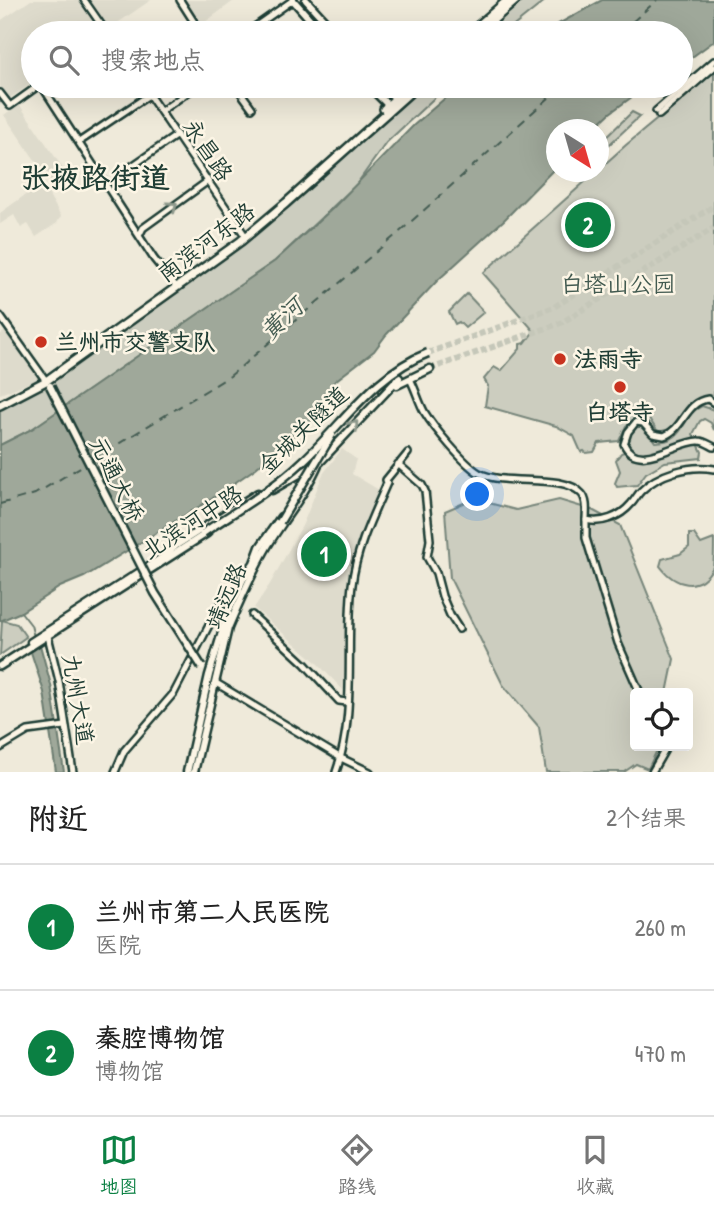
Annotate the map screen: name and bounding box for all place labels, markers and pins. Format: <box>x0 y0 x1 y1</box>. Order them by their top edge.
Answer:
pin: 2 <box>565 199 611 251</box>
place label: 兰州市交警支队 <box>55 326 216 357</box>
marker: 兰州市交警支队 <box>33 334 49 350</box>
place label: 法雨寺 <box>574 343 643 374</box>
marker: 法雨寺 <box>552 351 568 367</box>
marker: 白塔寺 <box>612 379 628 395</box>
place label: 白塔寺 <box>586 396 655 427</box>
pin: 1 <box>301 528 347 580</box>

